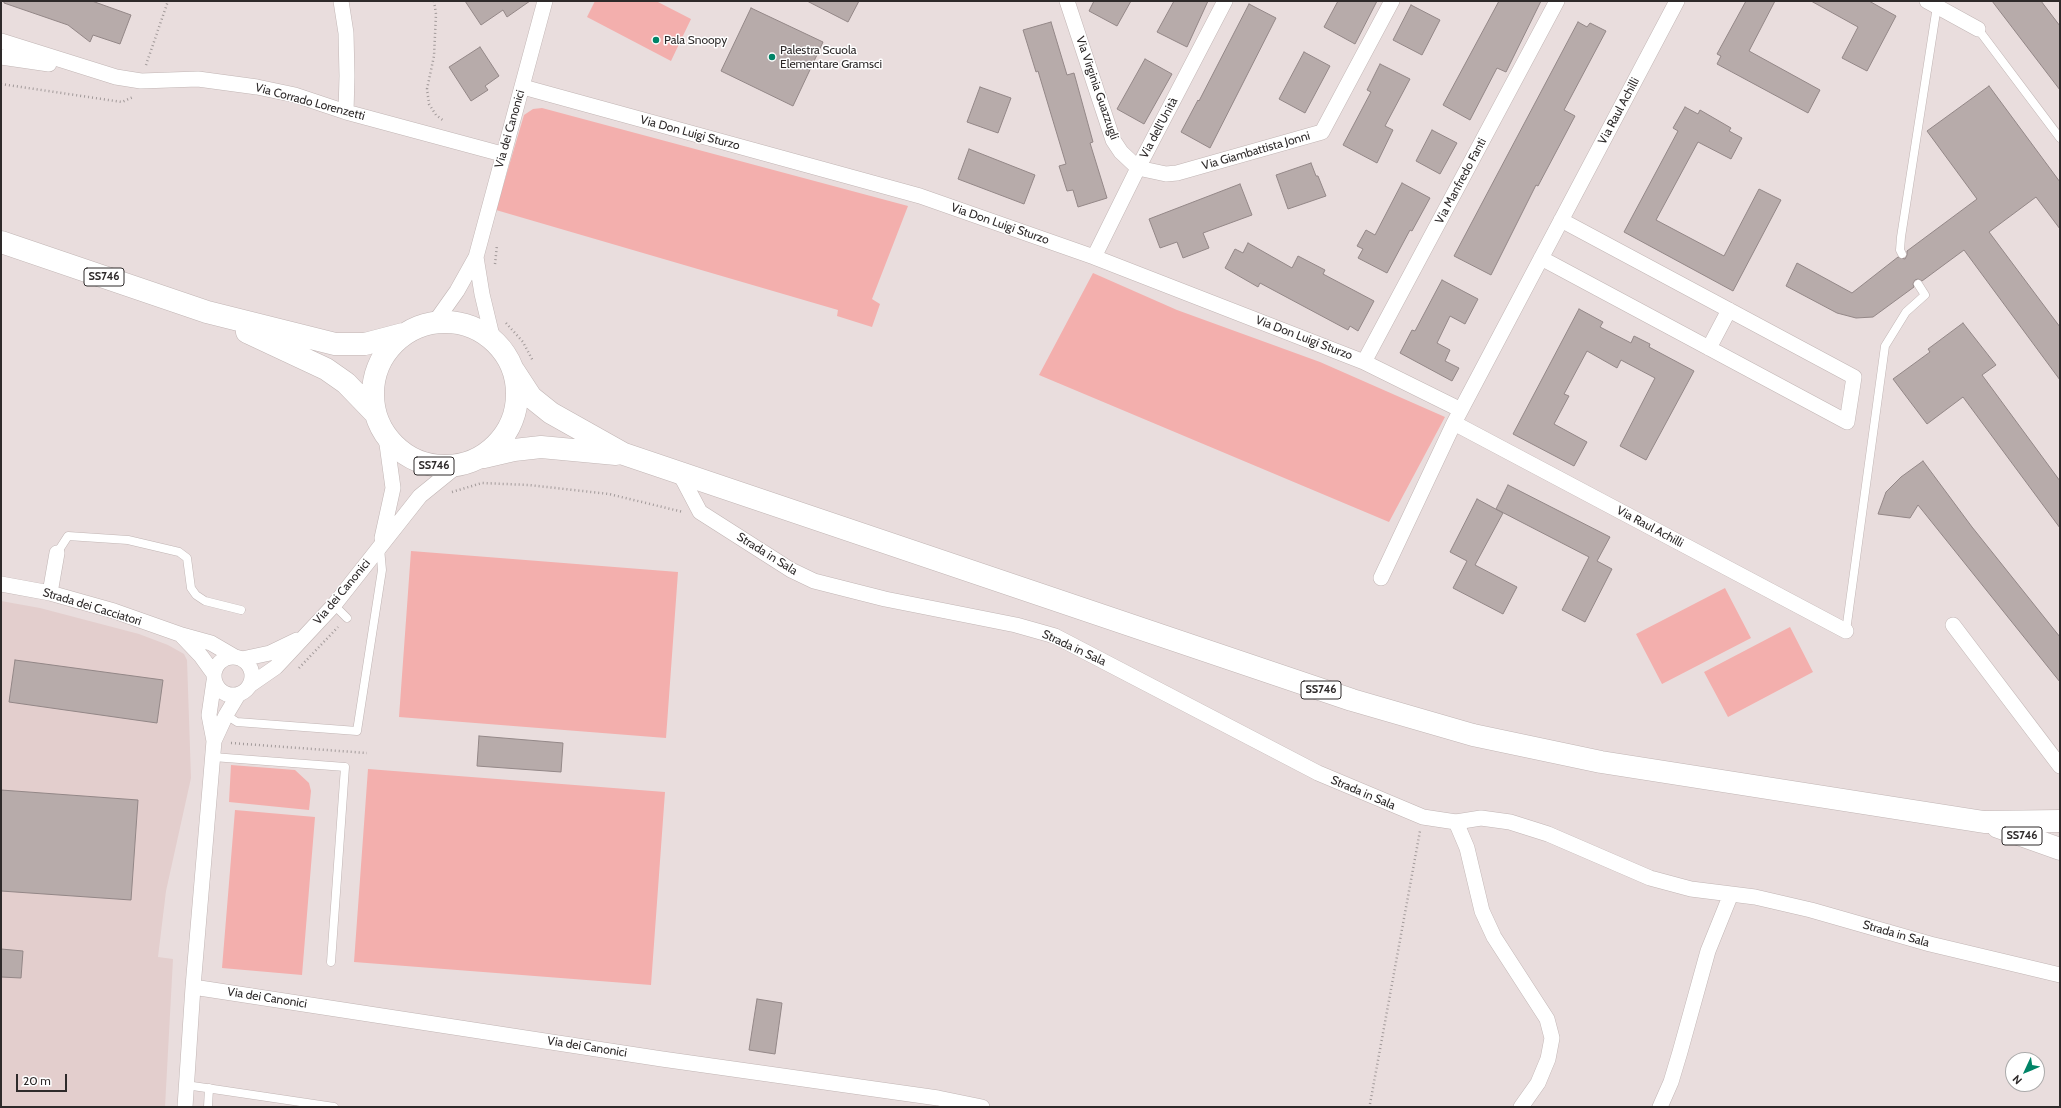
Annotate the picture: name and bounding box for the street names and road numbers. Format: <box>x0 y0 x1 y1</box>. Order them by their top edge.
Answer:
street label: Via Virginia Guazzugli <box>1073 34 1121 142</box>
street label: Via Raul Achilli <box>1595 75 1643 147</box>
street label: Via Corrado Lorenzetti <box>253 80 367 124</box>
street label: Via dei Canonici <box>492 88 528 170</box>
street label: Via dell'Unità <box>1137 95 1181 161</box>
street label: Via Don Luigi Sturzo <box>638 113 742 153</box>
street label: Via Giambattista Jonni <box>1200 129 1312 173</box>
street label: Via Manfredo Fanti <box>1432 136 1490 226</box>
street label: Via Don Luigi Sturzo <box>949 200 1051 248</box>
road number: SS746 <box>84 268 124 286</box>
street label: Via Don Luigi Sturzo <box>1253 313 1355 363</box>
road number: SS746 <box>414 457 454 475</box>
street label: Via Raul Achilli <box>1614 503 1686 551</box>
street label: Strada in Sala <box>734 530 800 578</box>
street label: Via dei Canonici <box>311 556 373 628</box>
street label: Strada dei Cacciatori <box>41 585 143 629</box>
street label: Strada in Sala <box>1040 627 1108 669</box>
road number: SS746 <box>1301 681 1341 699</box>
street label: Strada in Sala <box>1329 773 1397 813</box>
road number: SS746 <box>2002 827 2042 845</box>
street label: Strada in Sala <box>1861 918 1931 950</box>
street label: Via dei Canonici <box>226 985 308 1011</box>
street label: Via dei Canonici <box>546 1034 628 1060</box>

